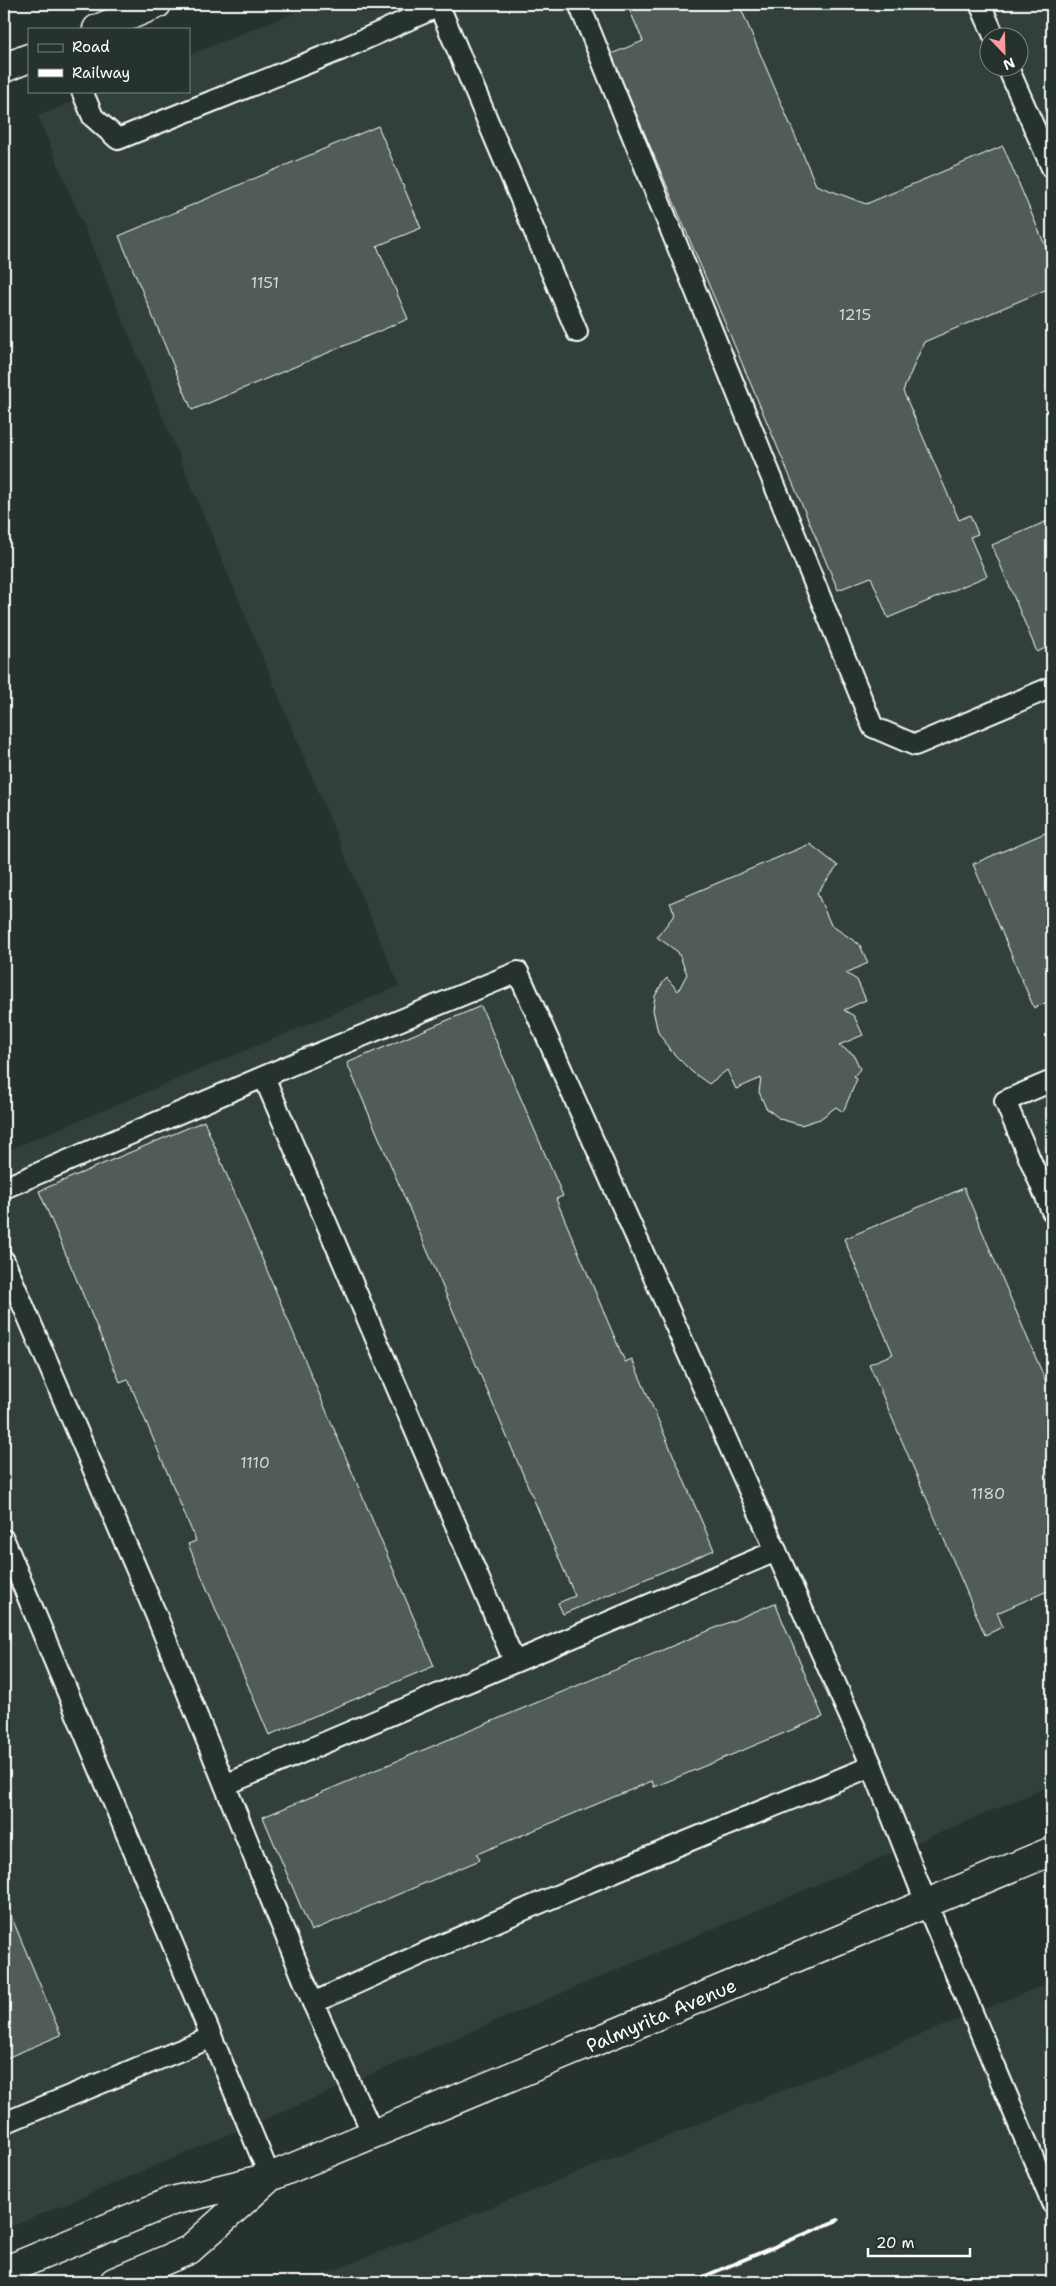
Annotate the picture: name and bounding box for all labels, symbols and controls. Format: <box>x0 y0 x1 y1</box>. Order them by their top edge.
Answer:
legend <box>28 28 190 92</box>
north arrow <box>978 28 1028 78</box>
text: Road <box>72 37 110 57</box>
text: N <box>1000 54 1018 74</box>
text: Railway <box>72 63 130 83</box>
house number: 1151 <box>251 272 279 293</box>
house number: 1215 <box>839 304 871 325</box>
house number: 1110 <box>240 1452 270 1473</box>
house number: 1180 <box>971 1483 1005 1504</box>
street label: Palmyrita Avenue <box>582 1973 740 2058</box>
scale bar <box>868 2226 971 2258</box>
text: 20 m <box>876 2233 915 2253</box>

